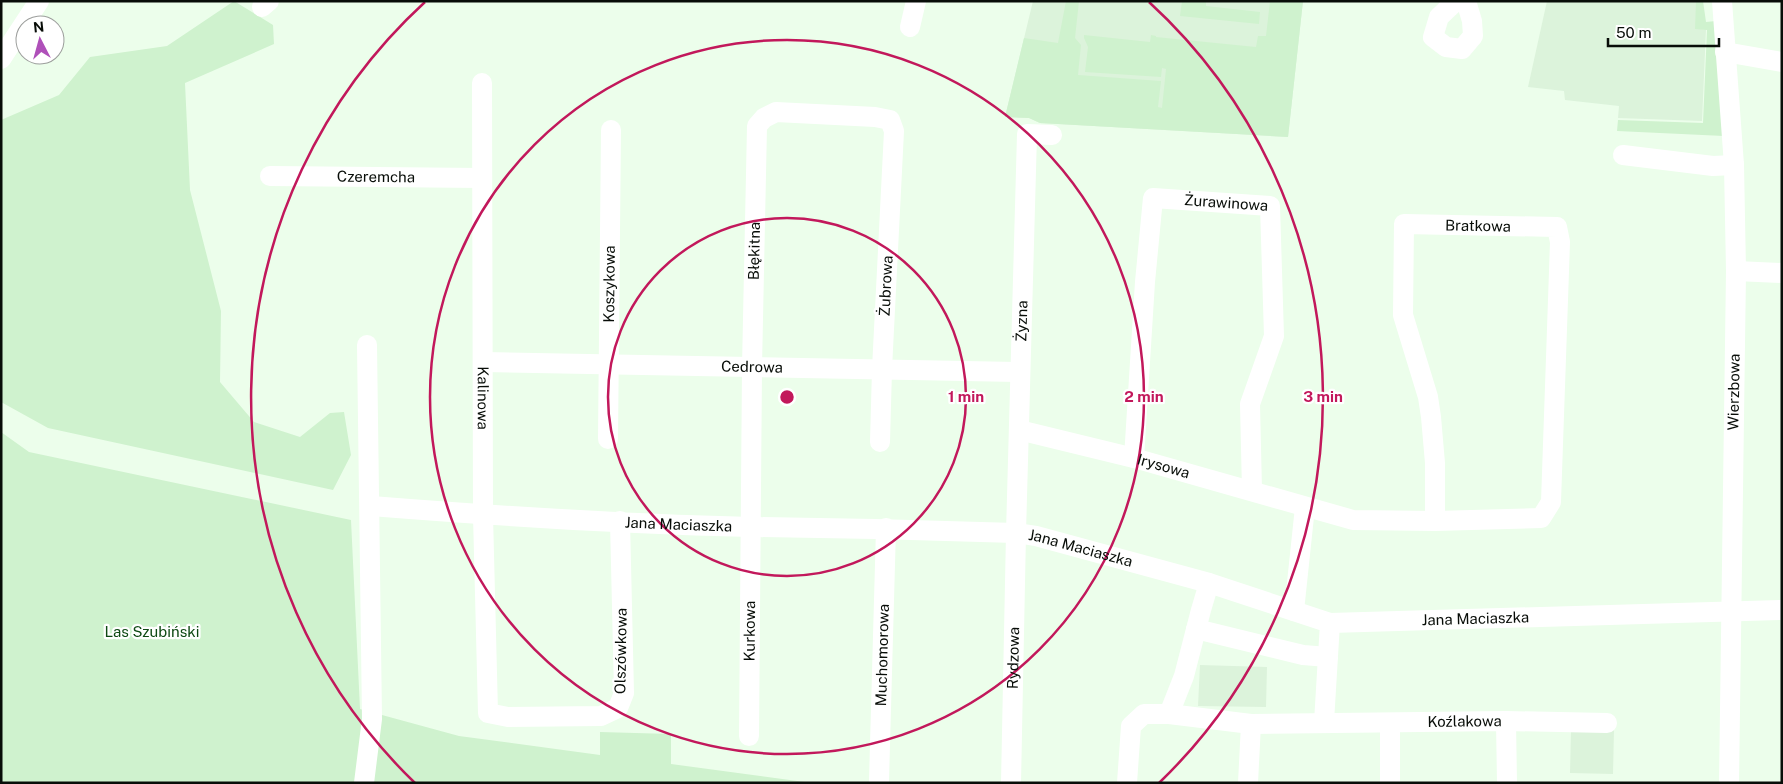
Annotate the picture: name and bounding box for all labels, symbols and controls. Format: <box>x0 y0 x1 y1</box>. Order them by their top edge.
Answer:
north arrow <box>15 15 65 65</box>
scale bar <box>1608 15 1719 47</box>
text: N <box>32 19 45 36</box>
text: 50 m <box>1616 24 1651 41</box>
street label: Czeremcha <box>337 168 415 185</box>
street label: Żurawinowa <box>1183 190 1269 214</box>
street label: Bratkowa <box>1445 216 1511 235</box>
street label: Błękitna <box>745 222 763 280</box>
street label: Koszykowa <box>600 245 618 323</box>
street label: Żubrowa <box>874 255 896 317</box>
street label: Żyzna <box>1011 300 1030 342</box>
street label: Wierzbowa <box>1724 353 1743 431</box>
street label: Cedrowa <box>721 357 783 376</box>
street label: Kalinowa <box>475 366 492 430</box>
centre of rings <box>778 388 796 406</box>
text: 1 min <box>948 388 984 405</box>
text: 2 min <box>1124 388 1164 405</box>
text: 3 min <box>1303 388 1343 405</box>
street label: Irysowa <box>1135 450 1192 481</box>
street label: Jana Maciaszka <box>624 513 732 534</box>
street label: Jana Maciaszka <box>1027 526 1135 570</box>
street label: Kurkowa <box>741 601 758 661</box>
street label: Muchomorowa <box>872 603 892 707</box>
street label: Olszówkowa <box>611 608 630 694</box>
street label: Jana Maciaszka <box>1421 608 1529 628</box>
park label: Las Szubiński <box>105 623 199 640</box>
street label: Rydzowa <box>1004 627 1022 689</box>
street label: Koźlakowa <box>1427 712 1502 730</box>

